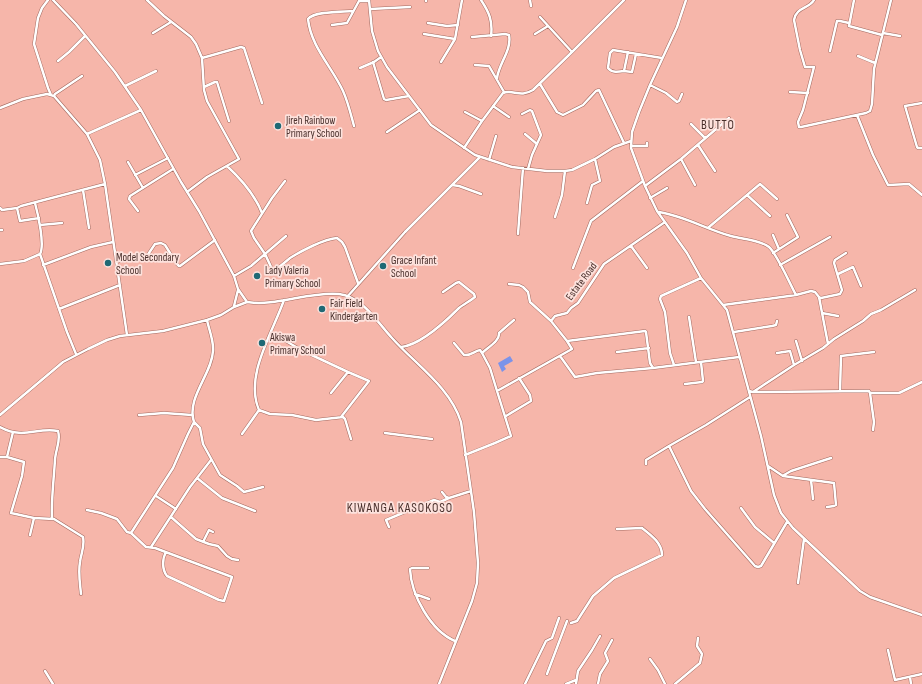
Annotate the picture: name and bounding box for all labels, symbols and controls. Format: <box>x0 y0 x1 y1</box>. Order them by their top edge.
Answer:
place label: Jireh Rainbow Primary School <box>285 114 341 140</box>
district label: BUTTO <box>701 117 735 133</box>
marker: Jireh Rainbow Primary School <box>273 121 283 131</box>
place label: Model Secondary School <box>116 251 180 277</box>
place label: Grace Infant School <box>391 254 437 280</box>
marker: Model Secondary School <box>103 258 113 268</box>
street label: Estate Road <box>563 260 600 303</box>
marker: Grace Infant School <box>378 261 388 271</box>
place label: Lady Valeria Primary School <box>265 264 320 290</box>
marker: Lady Valeria Primary School <box>252 271 262 281</box>
place label: Fair Field Kindergarten <box>330 297 378 323</box>
marker: Fair Field Kindergarten <box>317 304 327 314</box>
place label: Akiswa Primary School <box>269 331 325 357</box>
marker: Akiswa Primary School <box>257 338 267 348</box>
district label: KIWANGA KASOKOSO <box>347 500 453 516</box>

